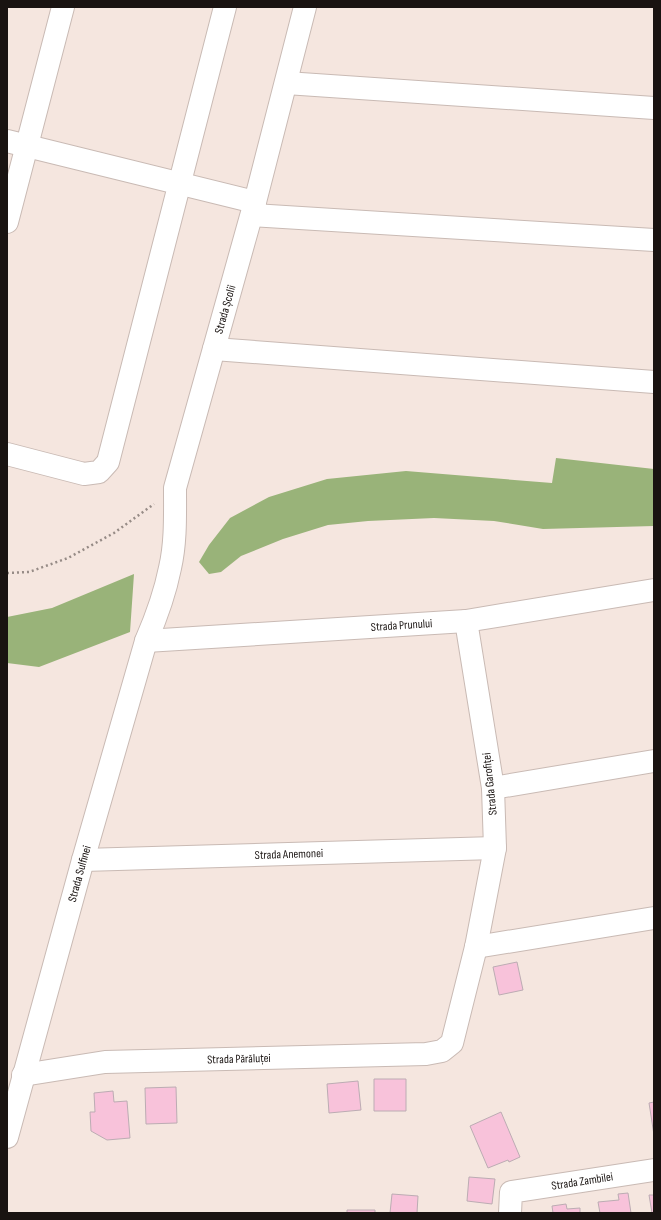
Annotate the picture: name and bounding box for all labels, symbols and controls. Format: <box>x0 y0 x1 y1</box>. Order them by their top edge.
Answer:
street label: Strada Școlii <box>211 283 239 335</box>
street label: Strada Prunului <box>370 616 433 634</box>
street label: Strada Garofiței <box>479 752 501 816</box>
street label: Strada Sulfinei <box>64 844 94 904</box>
street label: Strada Anemonei <box>254 846 323 862</box>
street label: Strada Părăluței <box>207 1050 271 1067</box>
street label: Strada Zambilei <box>550 1169 614 1193</box>

